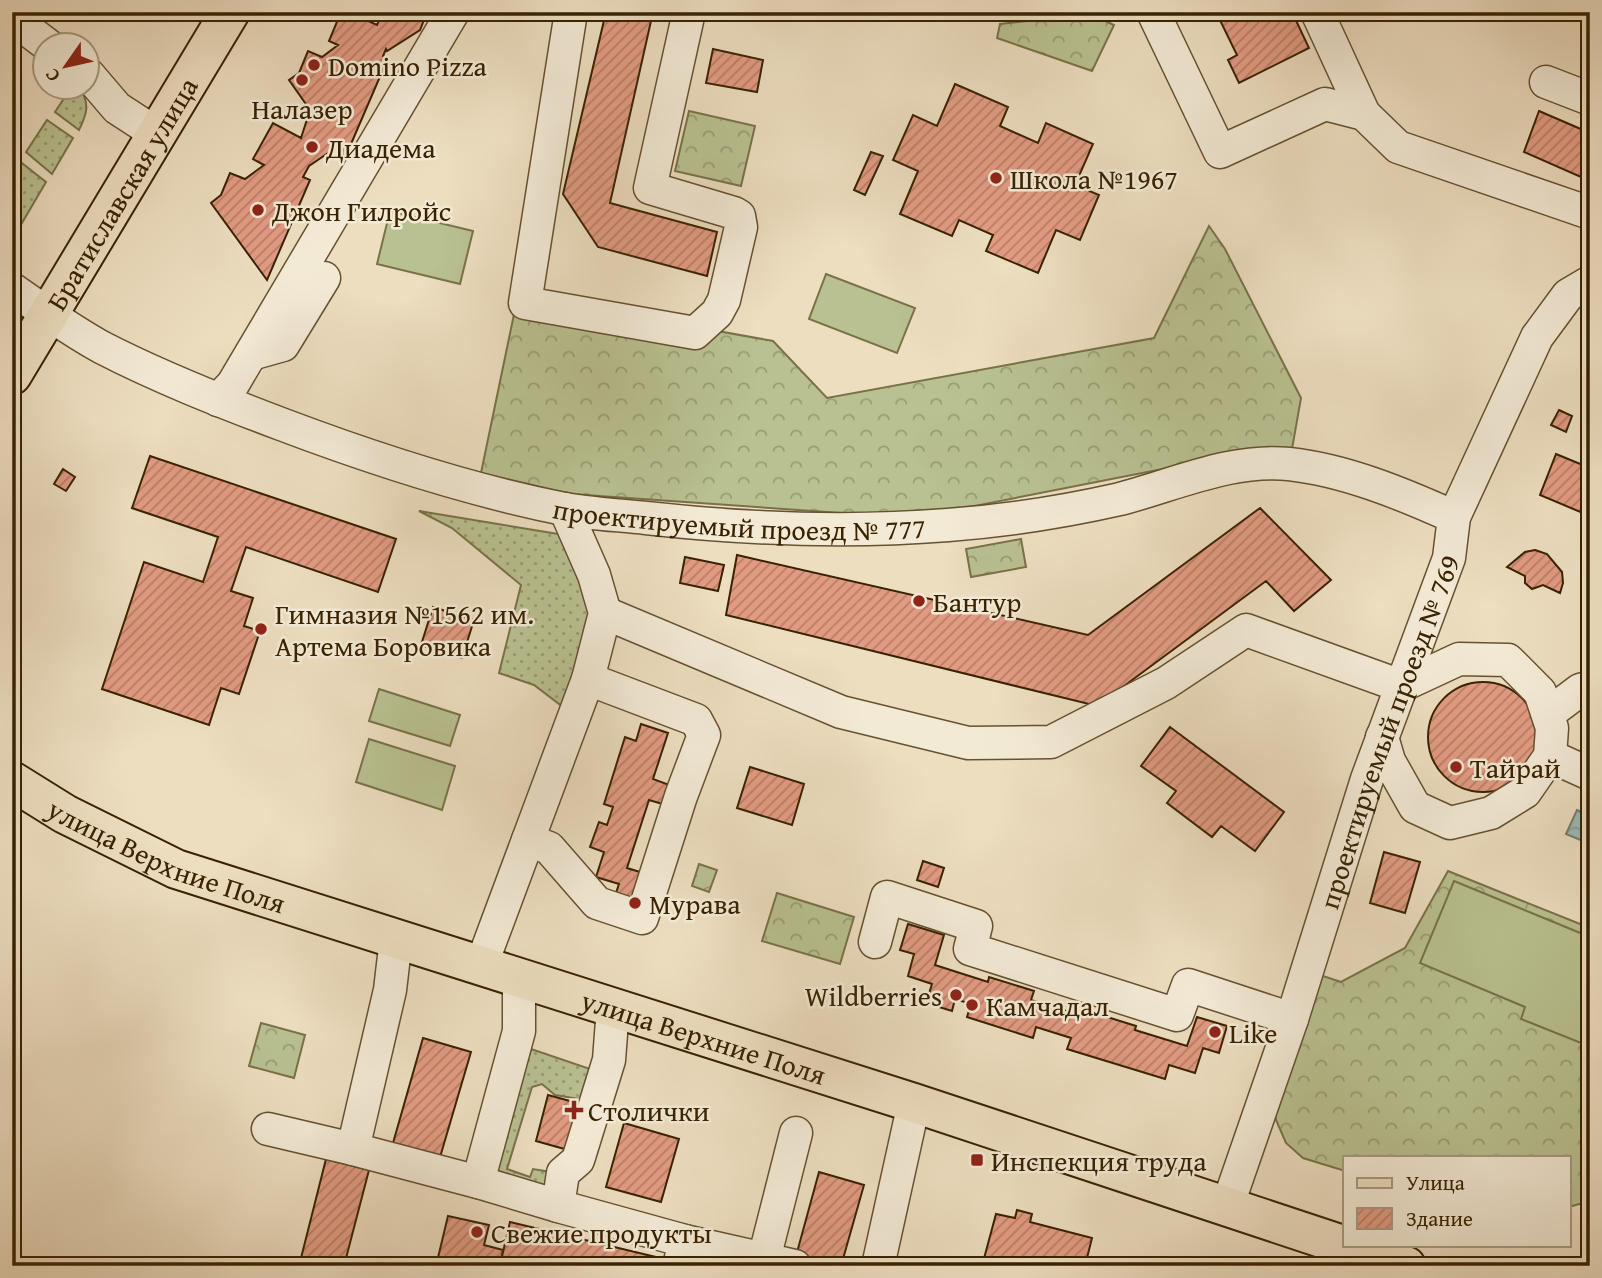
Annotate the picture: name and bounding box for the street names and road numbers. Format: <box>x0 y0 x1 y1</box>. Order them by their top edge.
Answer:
street label: Братиславская улица <box>35 68 207 318</box>
street label: проектируемый проезд № 777 <box>550 487 927 550</box>
street label: проектируемый проезд № 769 <box>1307 549 1469 914</box>
street label: улица Верхние Поля <box>39 787 291 923</box>
street label: улица Верхние Поля <box>575 978 831 1094</box>

